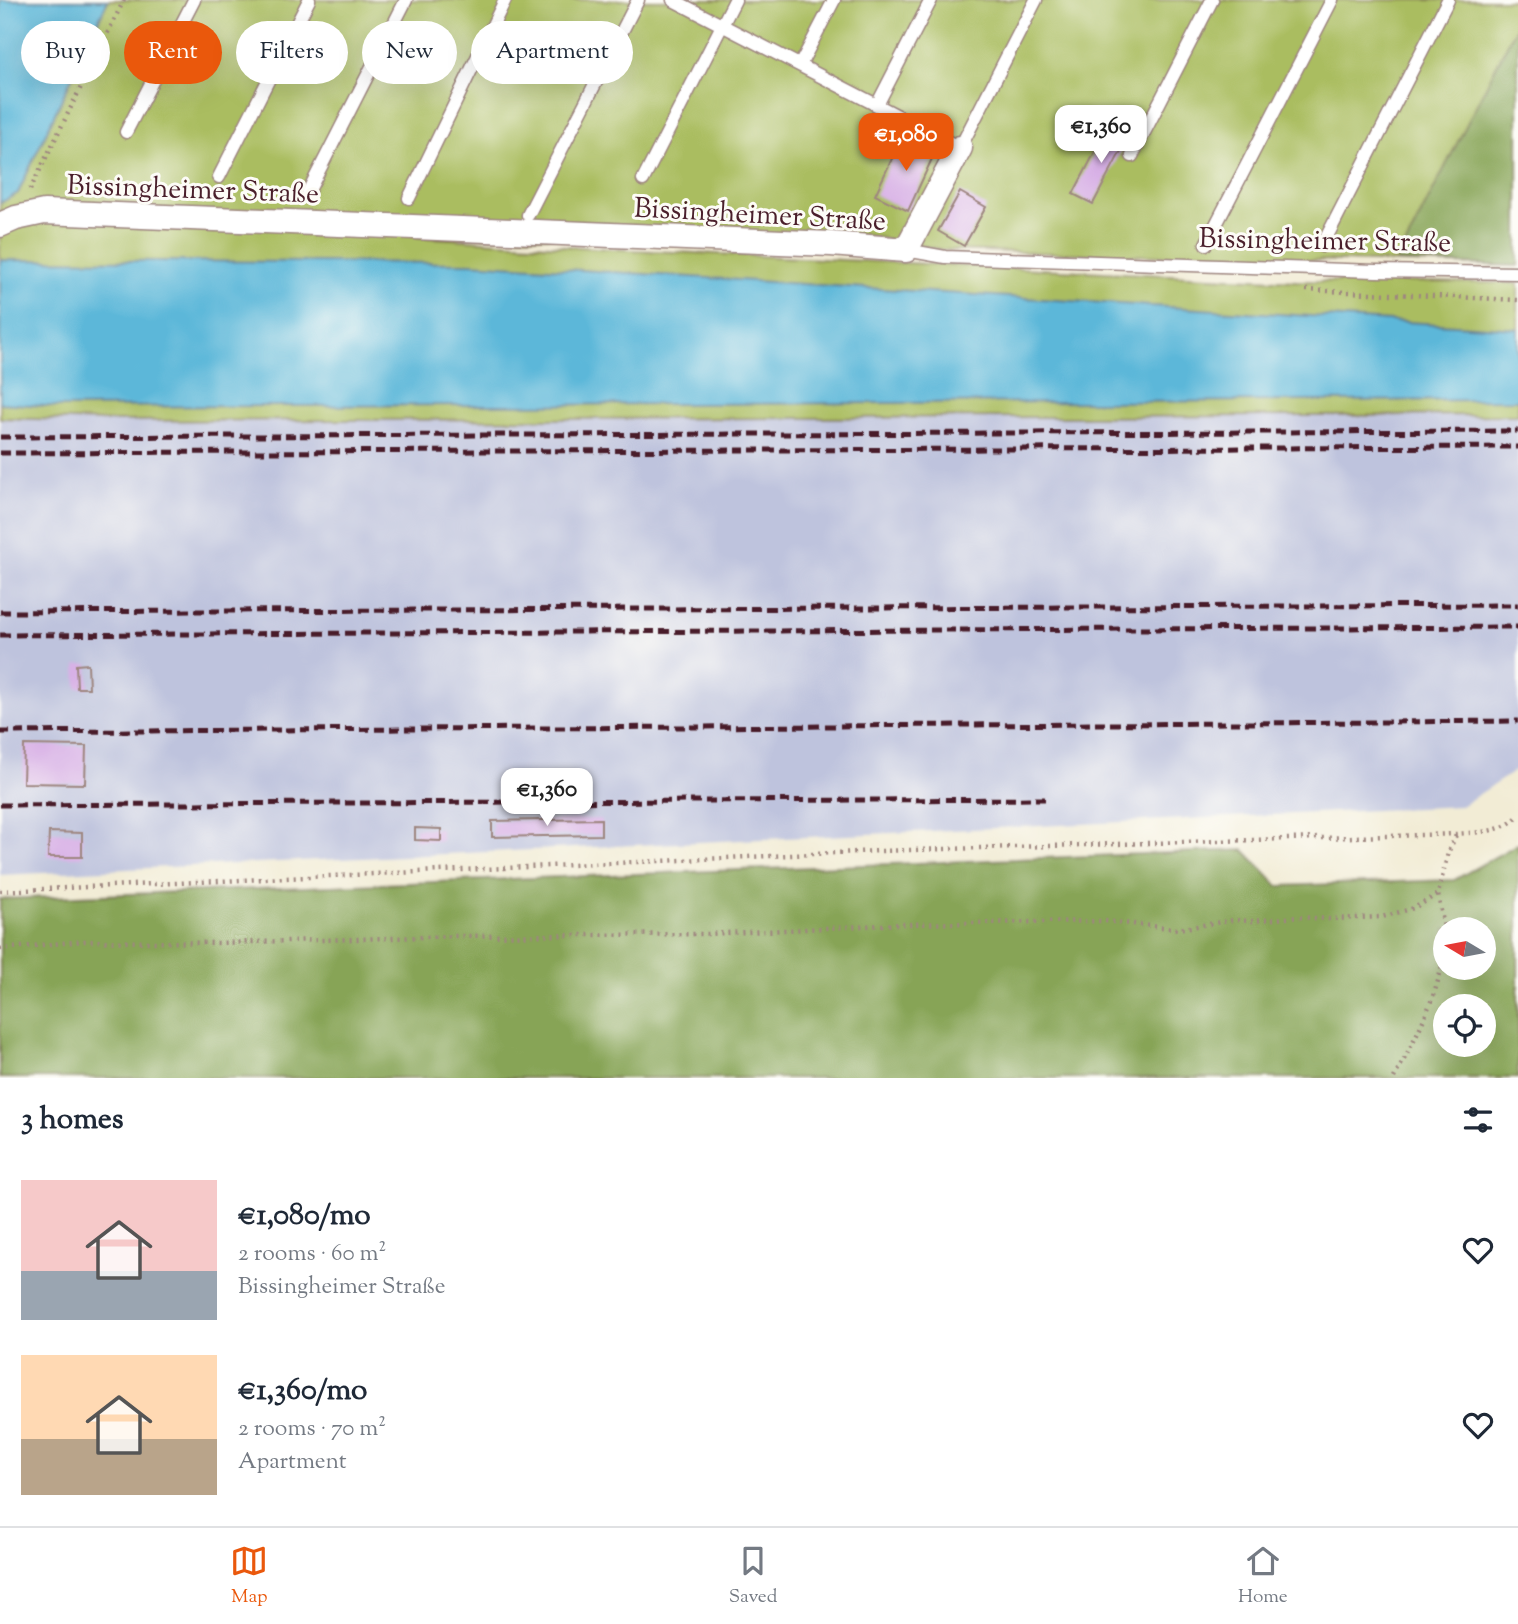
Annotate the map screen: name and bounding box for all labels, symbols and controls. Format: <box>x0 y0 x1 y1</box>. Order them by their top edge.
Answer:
chip: Buy <box>21 21 110 84</box>
chip: Rent <box>124 21 222 84</box>
chip: Filters <box>236 21 348 84</box>
chip: New <box>362 21 457 84</box>
chip: Apartment <box>471 21 633 84</box>
pin: €1,360 <box>1044 106 1158 165</box>
text: €1,360 <box>1071 111 1131 144</box>
pin: €1,080 <box>849 114 963 173</box>
text: €1,080 <box>875 119 937 152</box>
street label: Bissingheimer Straße <box>66 167 320 215</box>
street label: Bissingheimer Straße <box>633 189 887 243</box>
street label: Bissingheimer Straße <box>1198 220 1452 264</box>
pin: €1,360 <box>490 768 604 828</box>
text: €1,360 <box>517 774 577 807</box>
north arrow <box>1433 917 1496 980</box>
map controls <box>1433 917 1496 1057</box>
button: locate <box>1433 994 1496 1057</box>
text: 3 homes <box>21 1099 124 1142</box>
icon: filters <box>1459 1101 1497 1139</box>
text: €1,080/mo <box>238 1195 371 1238</box>
icon: home <box>77 1208 161 1292</box>
icon: heart <box>1459 1231 1497 1269</box>
text: 2 rooms · 60 m² <box>238 1238 386 1271</box>
text: Bissingheimer Straße <box>238 1271 445 1304</box>
text: €1,360/mo <box>238 1370 367 1413</box>
icon: home <box>77 1383 161 1467</box>
icon: heart <box>1459 1406 1497 1444</box>
text: 2 rooms · 70 m² <box>238 1413 386 1446</box>
text: Apartment <box>238 1446 347 1479</box>
tab: Map <box>230 1542 268 1611</box>
tab: Saved <box>729 1542 777 1611</box>
tab: Home <box>1238 1542 1288 1611</box>

